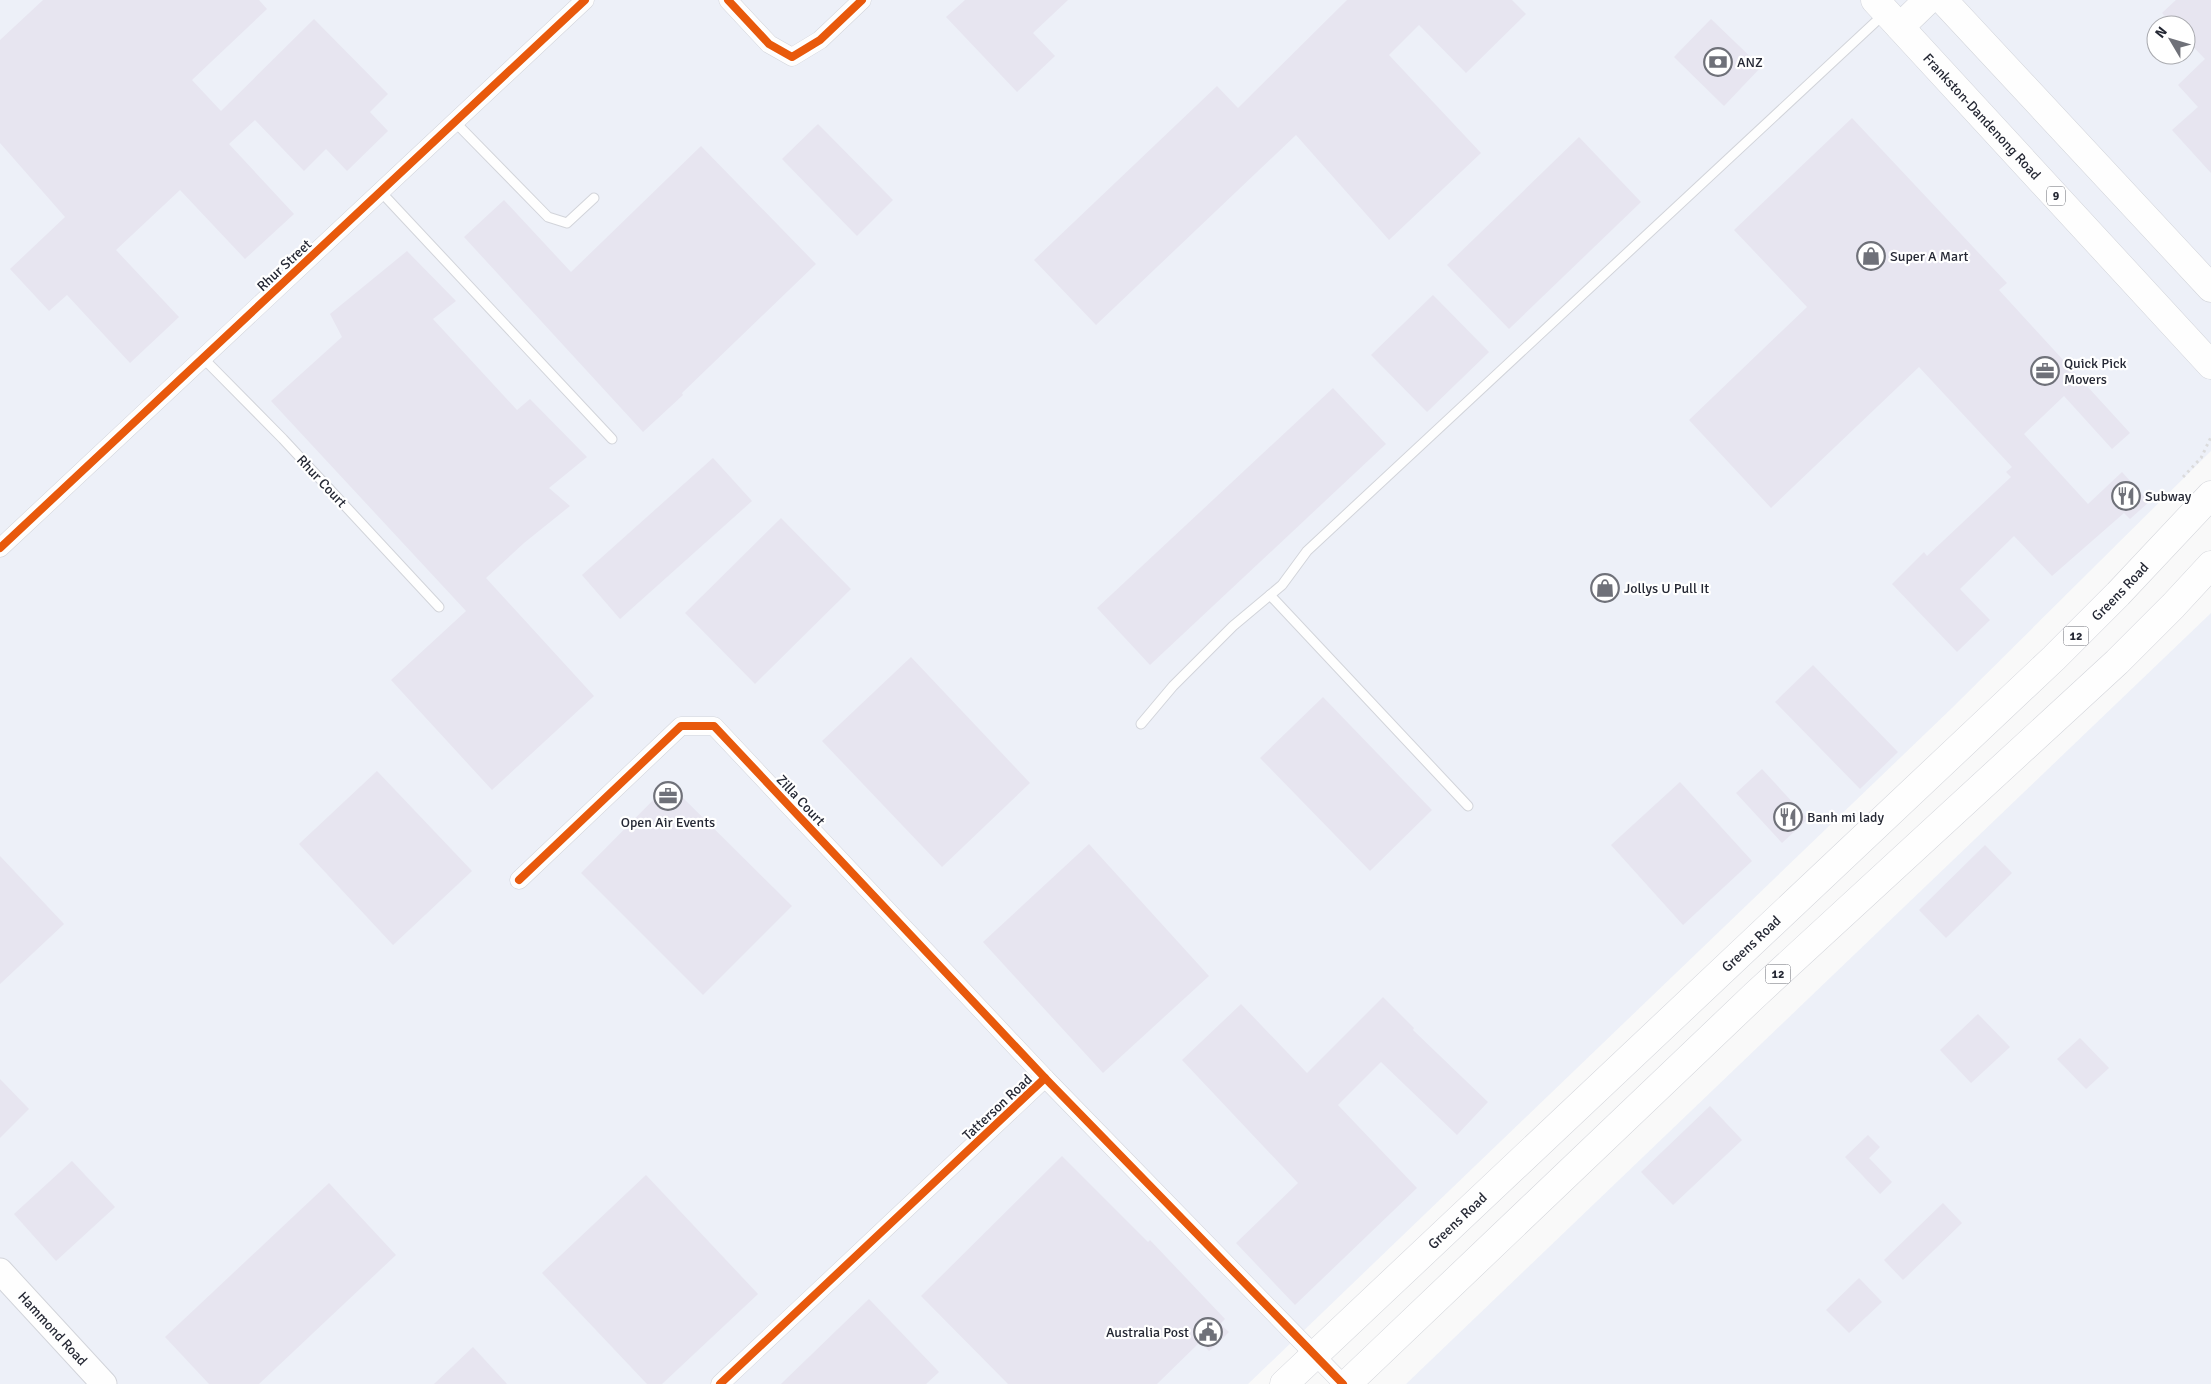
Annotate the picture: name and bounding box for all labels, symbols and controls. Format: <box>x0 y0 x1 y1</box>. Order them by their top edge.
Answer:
north arrow <box>2146 15 2196 65</box>
text: N <box>2151 23 2171 41</box>
bank icon: ANZ <box>1703 47 1733 77</box>
street label: Frankston-Dandenong Road <box>1919 50 2044 183</box>
place label: ANZ <box>1737 54 1763 71</box>
road number: 9 <box>2047 187 2065 206</box>
street label: Rhur Street <box>254 236 315 295</box>
shop icon: Super A Mart <box>1856 241 1886 271</box>
place label: Super A Mart <box>1890 248 1969 265</box>
place label: Quick Pick Movers <box>2064 355 2127 388</box>
office icon: Quick Pick Movers <box>2030 356 2060 386</box>
street label: Rhur Court <box>293 452 350 511</box>
restaurant icon: Subway <box>2111 481 2141 511</box>
place label: Subway <box>2145 488 2192 505</box>
street label: Greens Road <box>2088 559 2152 625</box>
shop icon: Jollys U Pull It <box>1590 573 1620 603</box>
place label: Jollys U Pull It <box>1624 580 1709 597</box>
road number: 12 <box>2064 626 2088 646</box>
street label: Zilla Court <box>773 771 829 829</box>
office icon: Open Air Events <box>653 781 683 811</box>
restaurant icon: Banh mi lady <box>1773 802 1803 832</box>
place label: Banh mi lady <box>1807 809 1885 826</box>
place label: Open Air Events <box>621 814 715 831</box>
street label: Greens Road <box>1718 912 1784 976</box>
road number: 12 <box>1766 964 1790 984</box>
street label: Tatterson Road <box>959 1071 1036 1144</box>
street label: Greens Road <box>1424 1189 1491 1253</box>
street label: Hammond Road <box>14 1288 91 1369</box>
public building icon: Australia Post <box>1193 1317 1223 1347</box>
place label: Australia Post <box>1106 1324 1189 1341</box>

